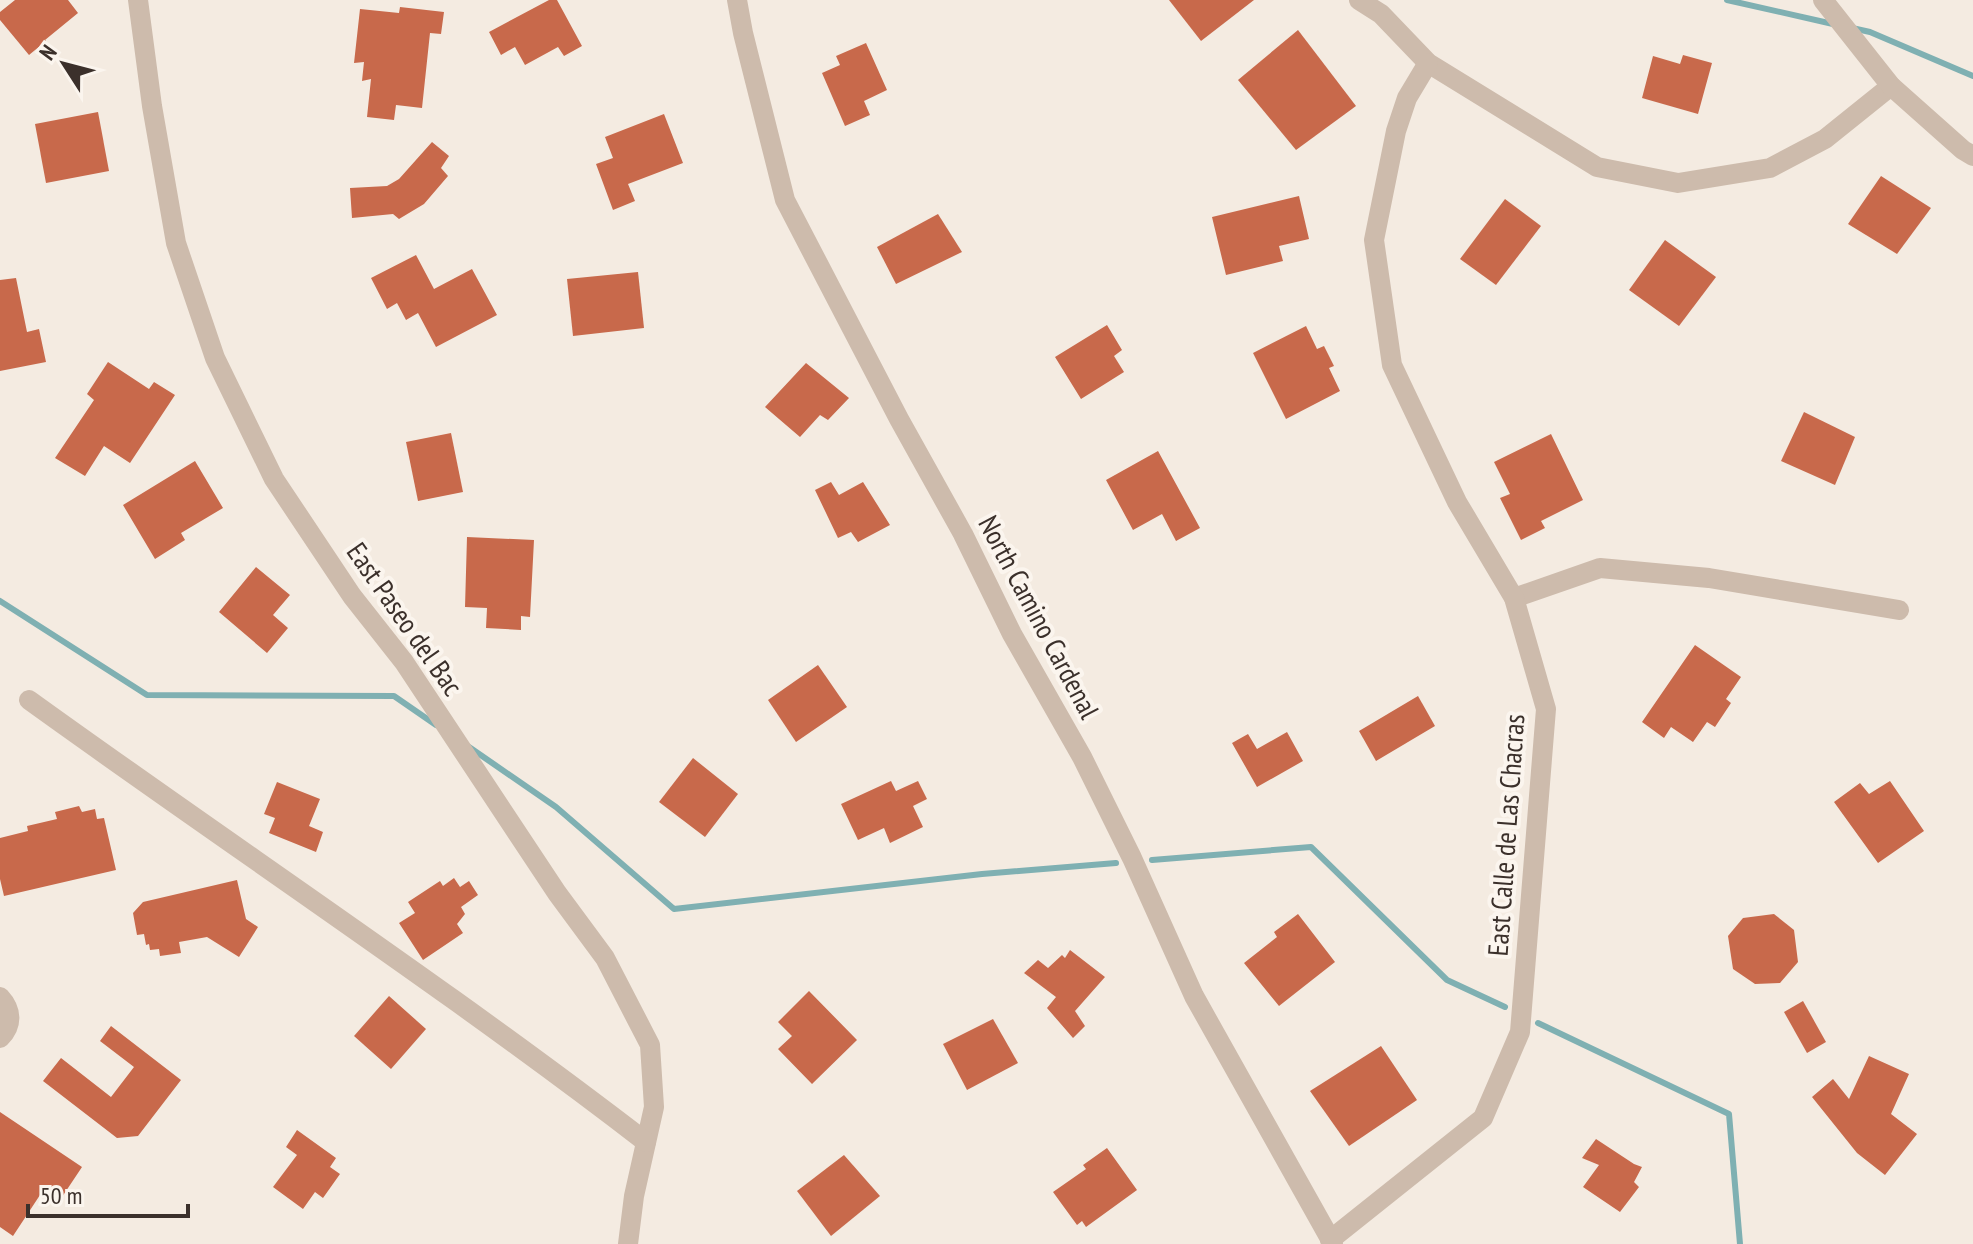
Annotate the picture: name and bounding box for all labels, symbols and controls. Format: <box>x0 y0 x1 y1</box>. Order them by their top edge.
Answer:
north arrow <box>24 24 104 104</box>
text: N <box>33 39 63 65</box>
street label: North Camino Cardenal <box>970 509 1109 725</box>
street label: East Paseo del Bac <box>339 535 472 703</box>
street label: East Calle de Las Chacras <box>1479 713 1532 957</box>
scale bar <box>28 1168 188 1218</box>
text: 50 m <box>40 1180 82 1211</box>

